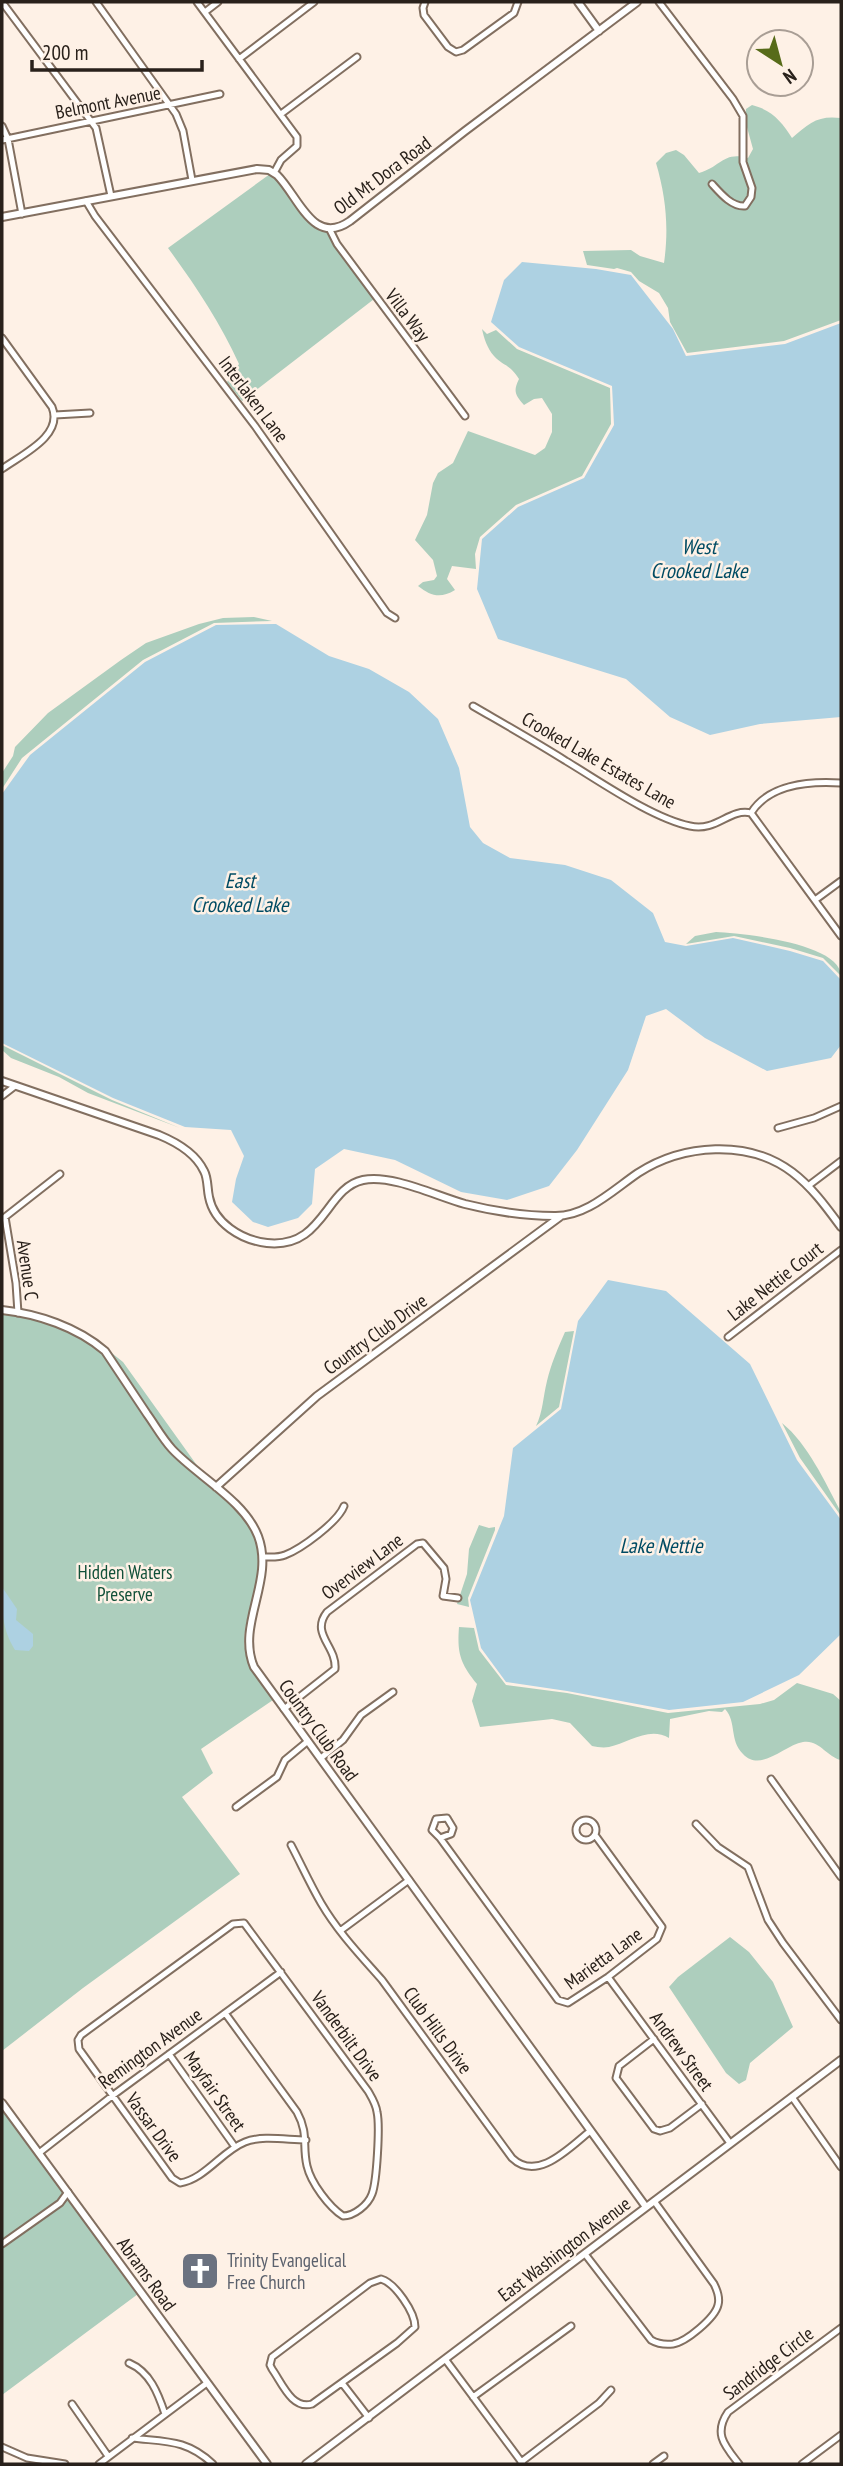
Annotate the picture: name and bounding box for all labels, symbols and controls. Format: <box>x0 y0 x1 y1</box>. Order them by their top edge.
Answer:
scale bar <box>32 28 201 72</box>
north arrow <box>745 28 815 98</box>
text: 200 m <box>42 39 88 66</box>
text: N <box>779 64 801 89</box>
street label: Belmont Avenue <box>53 80 163 124</box>
street label: Old Mt Dora Road <box>328 131 436 219</box>
street label: Villa Way <box>380 283 436 347</box>
street label: Interlaken Lane <box>214 351 294 447</box>
water label: West Crooked Lake <box>651 533 749 584</box>
street label: Crooked Lake Estates Lane <box>518 706 680 814</box>
water label: East Crooked Lake <box>192 867 290 918</box>
street label: Lake Nettie Court <box>723 1236 828 1326</box>
street label: Avenue C <box>12 1238 44 1302</box>
street label: Country Club Drive <box>319 1288 432 1380</box>
street label: Overview Lane <box>316 1527 408 1605</box>
water label: Lake Nettie <box>620 1532 704 1559</box>
park label: Hidden Waters Preserve <box>78 1560 172 1606</box>
street label: Country Club Road <box>274 1674 364 1786</box>
street label: Marietta Lane <box>559 1922 647 1994</box>
street label: Club Hills Drive <box>398 1982 478 2078</box>
street label: Vanderbilt Drive <box>306 1985 388 2086</box>
street label: Remington Avenue <box>93 2002 207 2094</box>
street label: Andrew Street <box>645 2006 719 2096</box>
street label: Mayfair Street <box>179 2046 252 2136</box>
street label: Vassar Drive <box>120 2087 187 2166</box>
street label: East Washington Avenue <box>493 2191 635 2307</box>
street label: Abrams Road <box>112 2232 182 2316</box>
place label: Trinity Evangelical Free Church <box>227 2248 347 2294</box>
church icon: Trinity Evangelical Free Church <box>179 2250 221 2292</box>
street label: Sandridge Circle <box>718 2321 818 2405</box>

